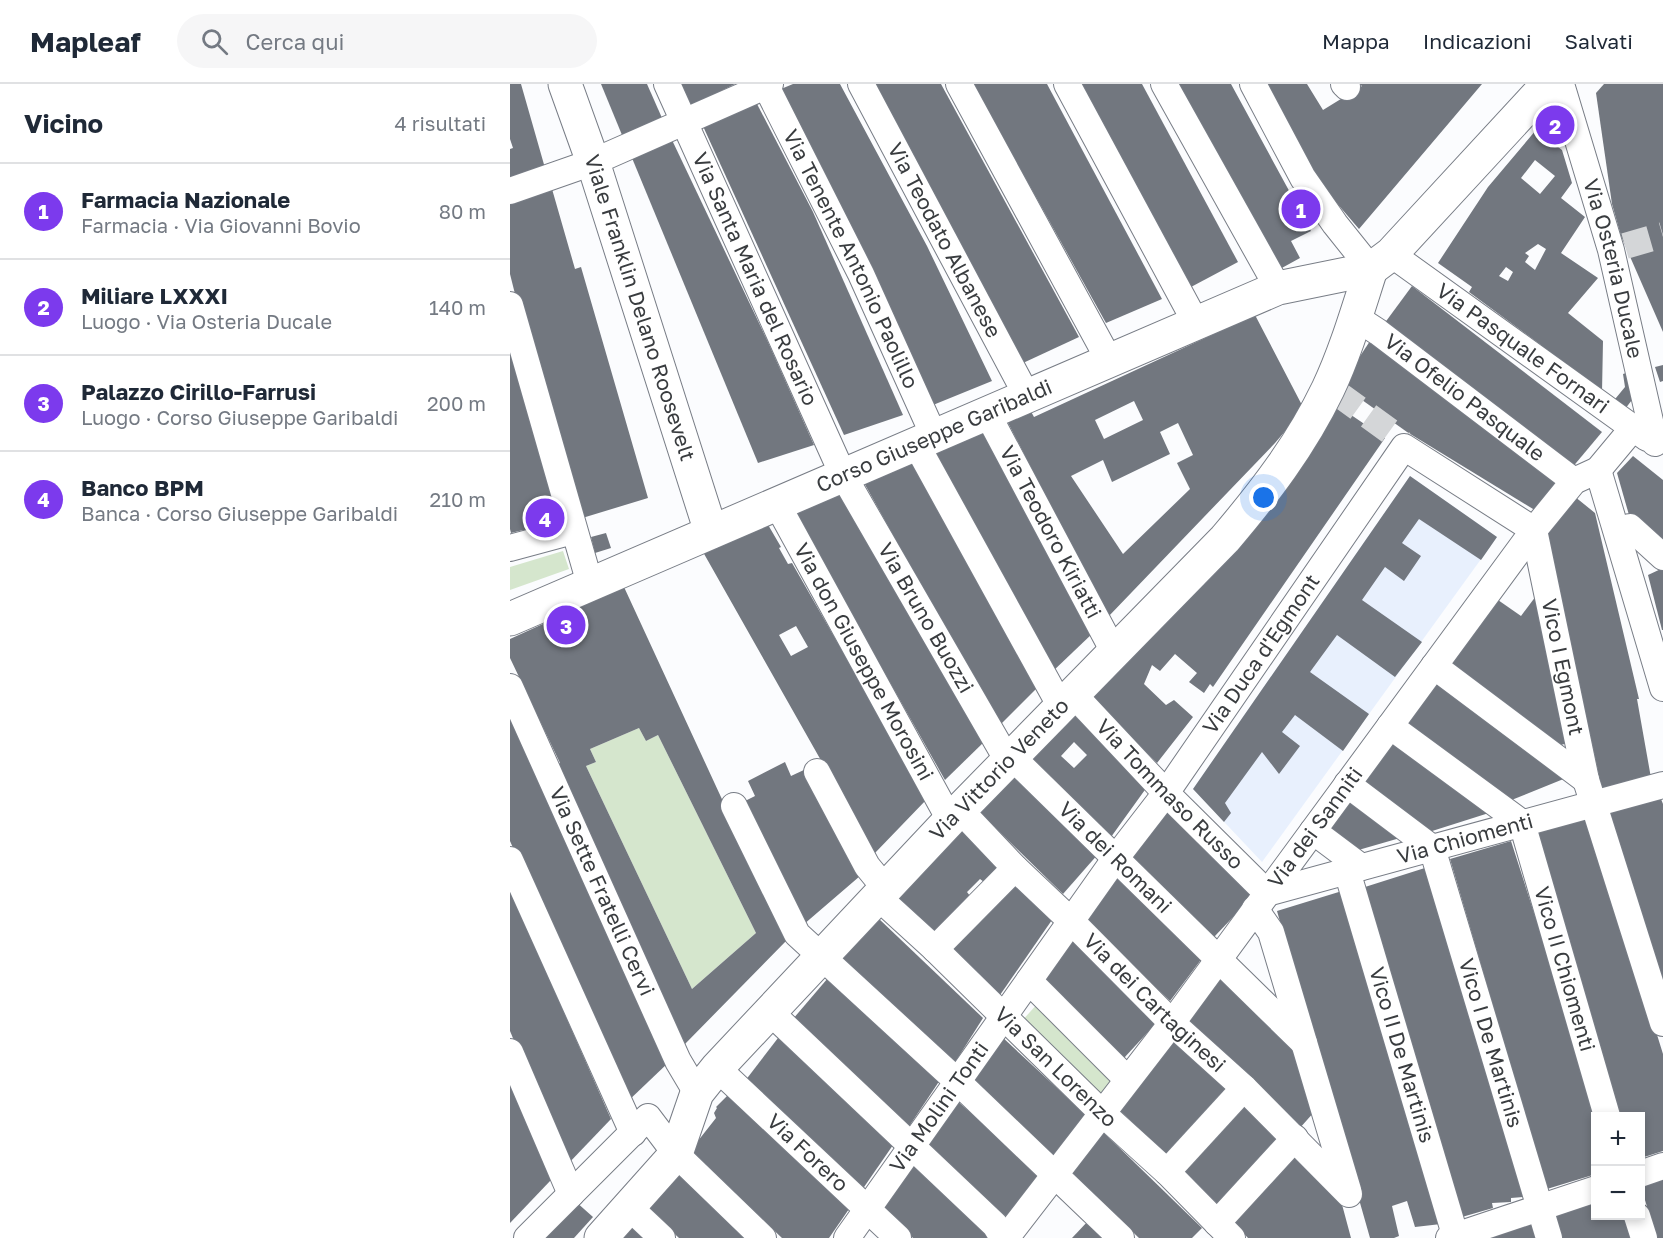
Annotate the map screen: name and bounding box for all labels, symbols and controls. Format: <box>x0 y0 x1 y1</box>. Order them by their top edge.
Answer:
search box <box>177 14 597 68</box>
text: Mapleaf <box>30 25 141 58</box>
icon: search <box>198 25 231 58</box>
text: Cerca qui <box>246 28 344 55</box>
text: Mappa <box>1322 28 1390 54</box>
text: Indicazioni <box>1423 28 1532 54</box>
text: Salvati <box>1565 28 1633 54</box>
pin: 2 <box>1536 102 1574 147</box>
text: Vicino <box>24 108 103 139</box>
text: 4 risultati <box>394 111 486 135</box>
street label: Via Tenente Antonio Paolillo <box>778 125 925 392</box>
street label: Via Teodato Albanese <box>883 138 1008 342</box>
street label: Via Santa Maria del Rosario <box>688 148 824 409</box>
street label: Viale Franklin Delano Roosevelt <box>579 151 701 464</box>
street label: Via Osteria Ducale <box>1578 175 1649 361</box>
text: Farmacia Nazionale <box>81 186 290 213</box>
pin: 1 <box>1282 186 1320 232</box>
text: 1 <box>38 199 49 223</box>
text: 80 m <box>439 199 486 223</box>
text: Farmacia · Via Giovanni Bovio <box>81 213 361 237</box>
street label: Via Pasquale Fornari <box>1432 277 1615 419</box>
text: Miliare LXXXI <box>81 282 228 309</box>
text: 2 <box>37 295 50 319</box>
text: 140 m <box>429 295 486 319</box>
text: Luogo · Via Osteria Ducale <box>81 309 332 333</box>
street label: Via Ofelio Pasquale <box>1380 328 1551 466</box>
street label: Corso Giuseppe Garibaldi <box>812 373 1056 497</box>
text: Palazzo Cirillo-Farrusi <box>81 378 316 405</box>
text: 3 <box>37 391 50 415</box>
text: 200 m <box>427 391 486 415</box>
text: Luogo · Corso Giuseppe Garibaldi <box>81 405 398 429</box>
street label: Via Teodoro Kiriatti <box>995 441 1108 623</box>
text: Banco BPM <box>81 474 204 501</box>
your location <box>1249 483 1278 512</box>
text: 4 <box>37 487 50 511</box>
text: 210 m <box>430 487 486 511</box>
pin: 4 <box>525 496 564 540</box>
text: Banca · Corso Giuseppe Garibaldi <box>81 501 398 525</box>
street label: Via don Giuseppe Morosini <box>789 538 940 785</box>
street label: Via Bruno Buozzi <box>873 538 980 697</box>
street label: Via Duca d'Egmont <box>1197 569 1325 739</box>
street label: Vico I Egmont <box>1537 596 1590 737</box>
pin: 3 <box>546 602 586 648</box>
street label: Via Vittorio Veneto <box>924 692 1074 846</box>
street label: Via Tommaso Russo <box>1091 713 1250 874</box>
street label: Via dei Sanniti <box>1262 761 1368 893</box>
street label: Via Sette Fratelli Cervi <box>544 782 661 999</box>
street label: Via dei Romani <box>1053 796 1178 918</box>
street label: Via Chiomenti <box>1394 807 1536 869</box>
street label: Vico II Chiomenti <box>1529 883 1602 1054</box>
street label: Via dei Cartaginesi <box>1079 927 1232 1077</box>
street label: Vico I De Martinis <box>1454 955 1529 1130</box>
street label: Vico II De Martinis <box>1364 964 1441 1146</box>
street label: Via San Lorenzo <box>990 1001 1123 1132</box>
street label: Via Molini Tonti <box>883 1036 994 1177</box>
street label: Via Forero <box>762 1108 854 1197</box>
map controls <box>1591 1112 1645 1220</box>
button: + <box>1591 1112 1645 1166</box>
button: − <box>1591 1166 1645 1220</box>

